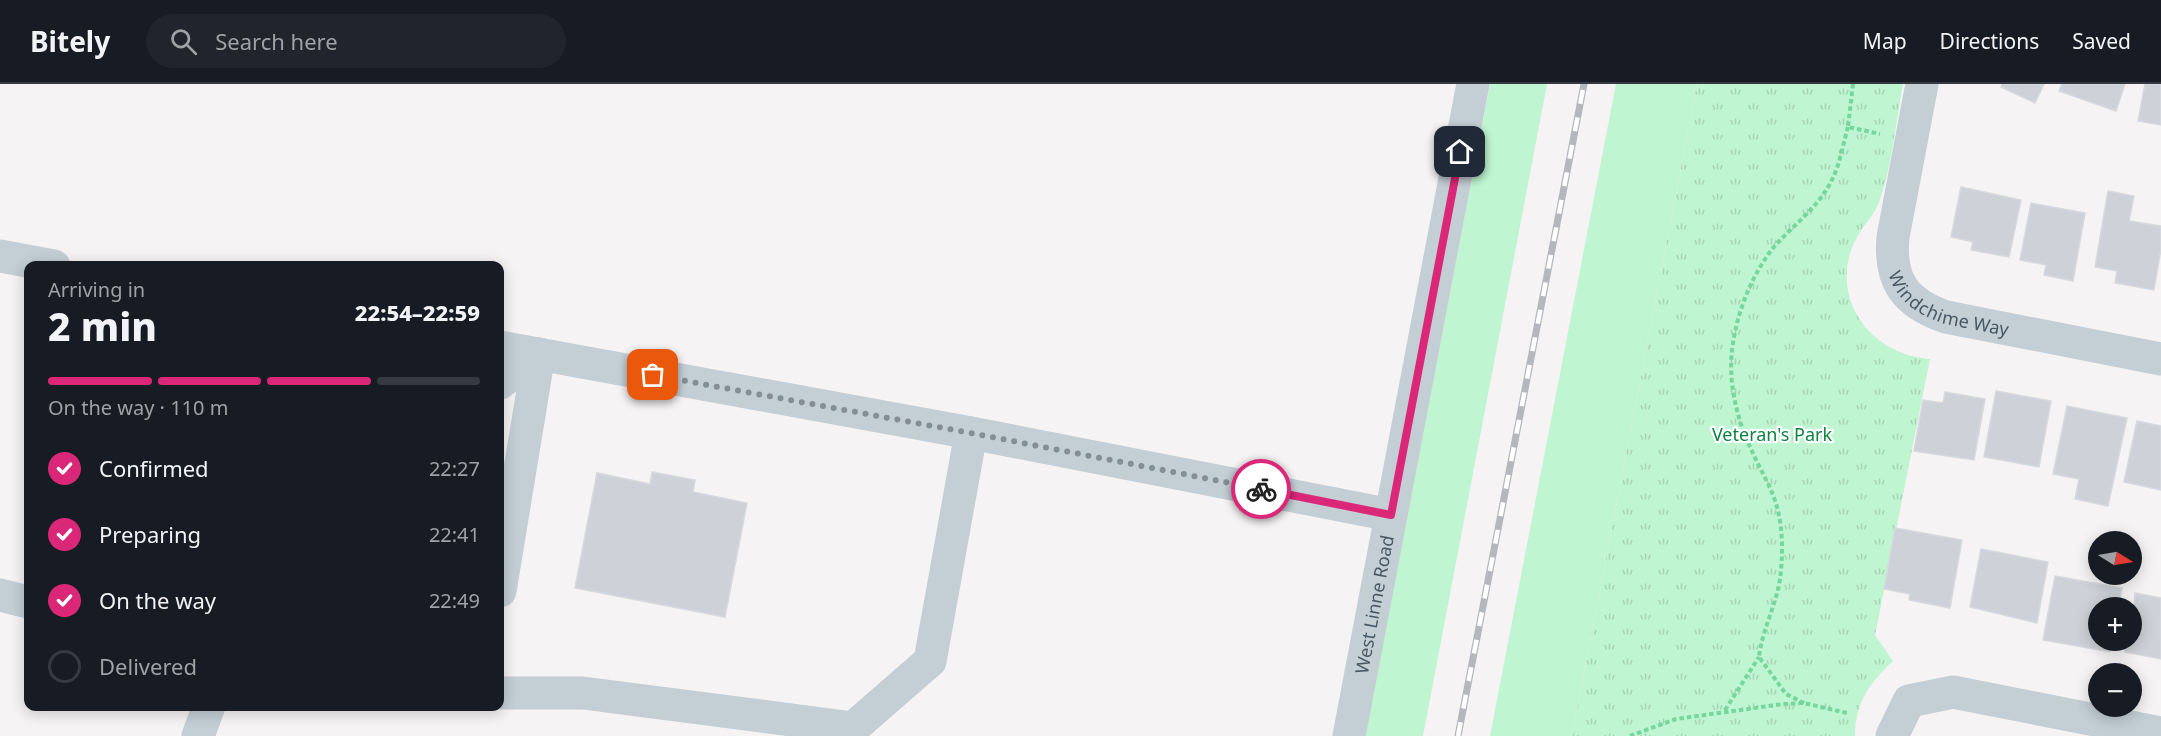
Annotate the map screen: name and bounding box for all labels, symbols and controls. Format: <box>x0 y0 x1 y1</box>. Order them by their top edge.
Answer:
search box <box>146 14 566 68</box>
text: Bitely <box>30 22 110 60</box>
icon: search <box>167 25 200 58</box>
text: Search here <box>215 26 338 56</box>
text: Map <box>1863 27 1907 55</box>
text: Directions <box>1940 27 2039 55</box>
text: Saved <box>2072 27 2131 55</box>
pin <box>1434 126 1485 177</box>
icon: home <box>1443 135 1476 168</box>
street label: Windchime Way <box>1883 267 2012 341</box>
text: Arriving in <box>48 276 145 303</box>
text: 22:54–22:59 <box>355 297 480 327</box>
text: 2 min <box>48 299 157 352</box>
pin <box>627 349 678 400</box>
icon: bag <box>636 358 669 391</box>
text: On the way · 110 m <box>48 394 228 421</box>
park label: Veteran's Park <box>1712 422 1832 446</box>
icon: check <box>48 452 81 485</box>
text: Confirmed <box>99 453 209 483</box>
text: 22:27 <box>429 455 480 482</box>
courier <box>1231 459 1291 519</box>
icon: bike <box>1245 473 1278 506</box>
icon: check <box>48 518 81 551</box>
text: Preparing <box>99 519 201 549</box>
text: 22:41 <box>429 521 480 548</box>
north arrow <box>2088 531 2142 585</box>
map controls <box>2088 531 2142 717</box>
street label: West Linne Road <box>1349 533 1399 676</box>
icon: check <box>48 584 81 617</box>
text: On the way <box>99 585 216 615</box>
text: 22:49 <box>429 587 480 614</box>
button: + <box>2088 597 2142 651</box>
text: Delivered <box>99 651 197 681</box>
button: − <box>2088 663 2142 717</box>

